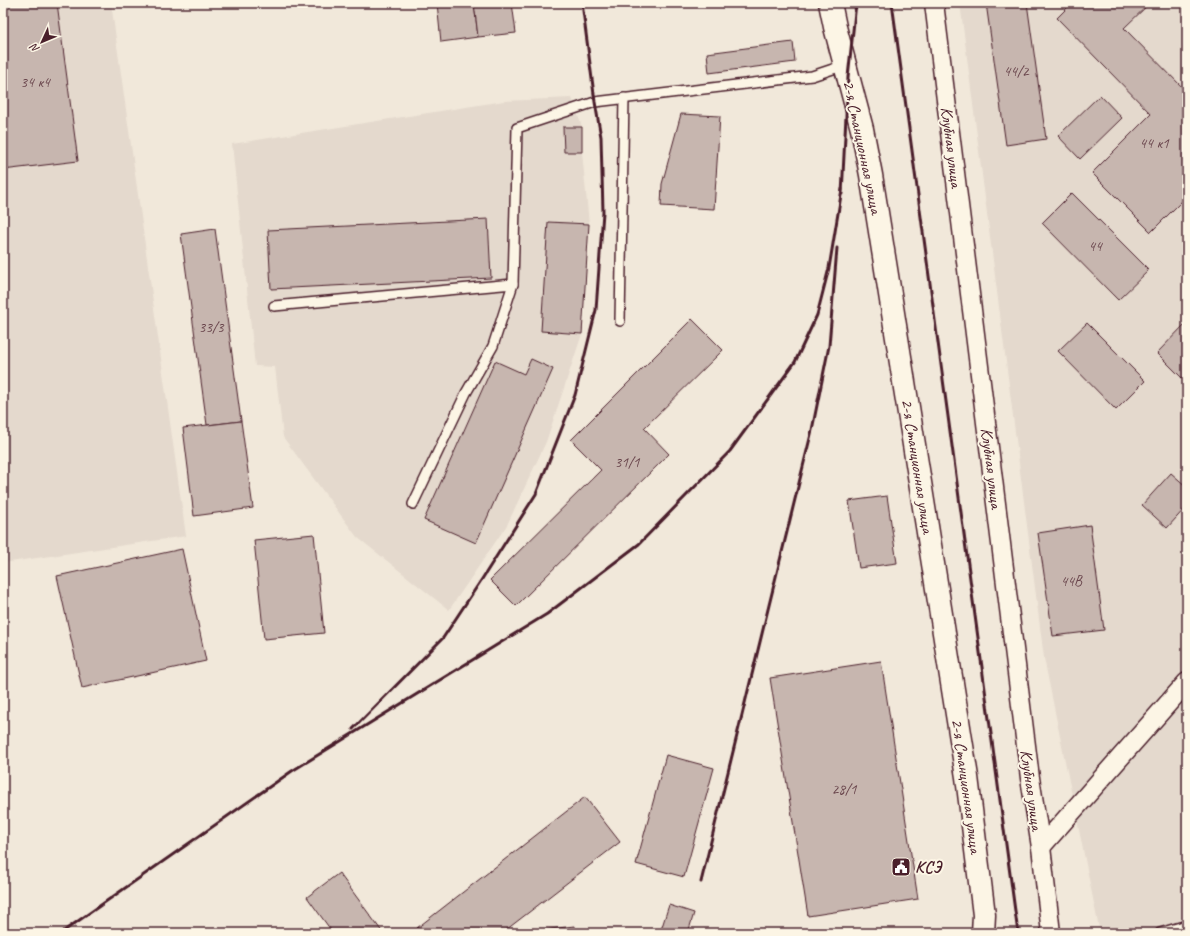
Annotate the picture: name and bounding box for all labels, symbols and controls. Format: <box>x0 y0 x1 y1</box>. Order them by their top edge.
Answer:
north arrow <box>22 22 62 62</box>
text: N <box>26 40 42 56</box>
house number: 44/2 <box>1003 62 1030 81</box>
house number: 34 к4 <box>20 73 51 92</box>
street label: 2-я Станционная улица <box>838 78 887 218</box>
street label: Клубная улица <box>936 105 967 191</box>
house number: 44 к1 <box>1139 134 1170 153</box>
house number: 44 <box>1088 237 1103 256</box>
house number: 33/3 <box>198 318 225 337</box>
street label: 2-я Станционная улица <box>896 397 939 537</box>
street label: Клубная улица <box>976 426 1007 512</box>
house number: 31/1 <box>614 453 641 472</box>
house number: 44В <box>1060 572 1083 591</box>
street label: 2-я Станционная улица <box>947 717 987 857</box>
street label: Клубная улица <box>1015 748 1048 834</box>
house number: 28/1 <box>831 780 858 799</box>
public building icon: КСЭ <box>890 856 912 878</box>
place label: КСЭ <box>915 857 943 878</box>

